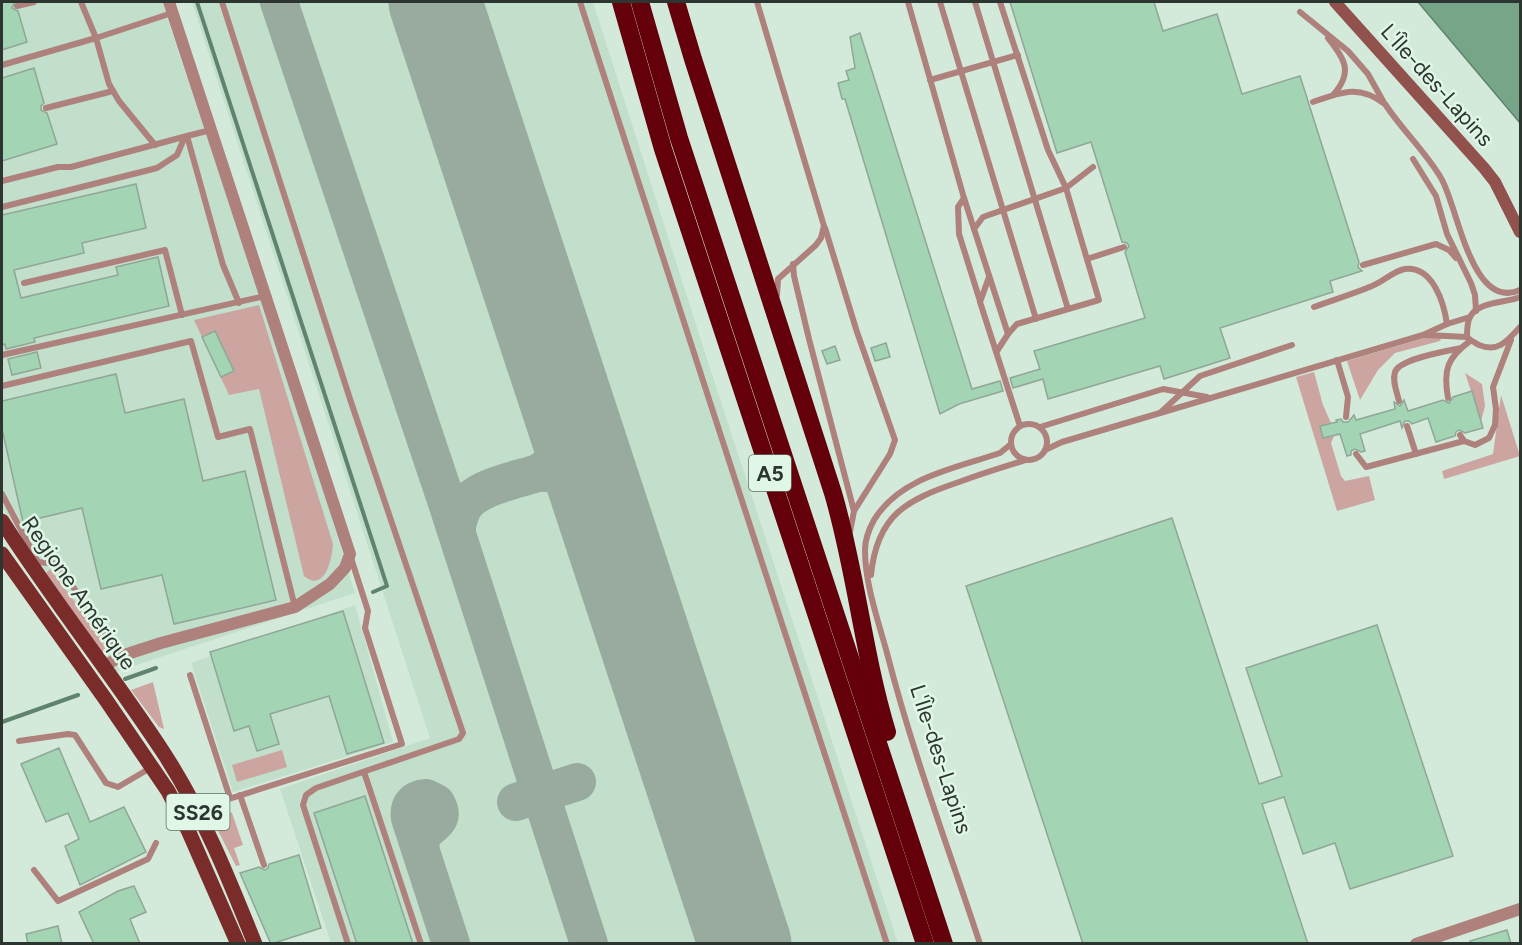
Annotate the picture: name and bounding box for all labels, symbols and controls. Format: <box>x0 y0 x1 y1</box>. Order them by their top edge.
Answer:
street label: L'Île-des-Lapins <box>1375 18 1499 152</box>
road number: A5 <box>749 455 791 491</box>
street label: Regione Amérique <box>16 511 142 675</box>
street label: L'Île-des-Lapins <box>904 681 978 837</box>
road number: SS26 <box>166 794 230 830</box>

